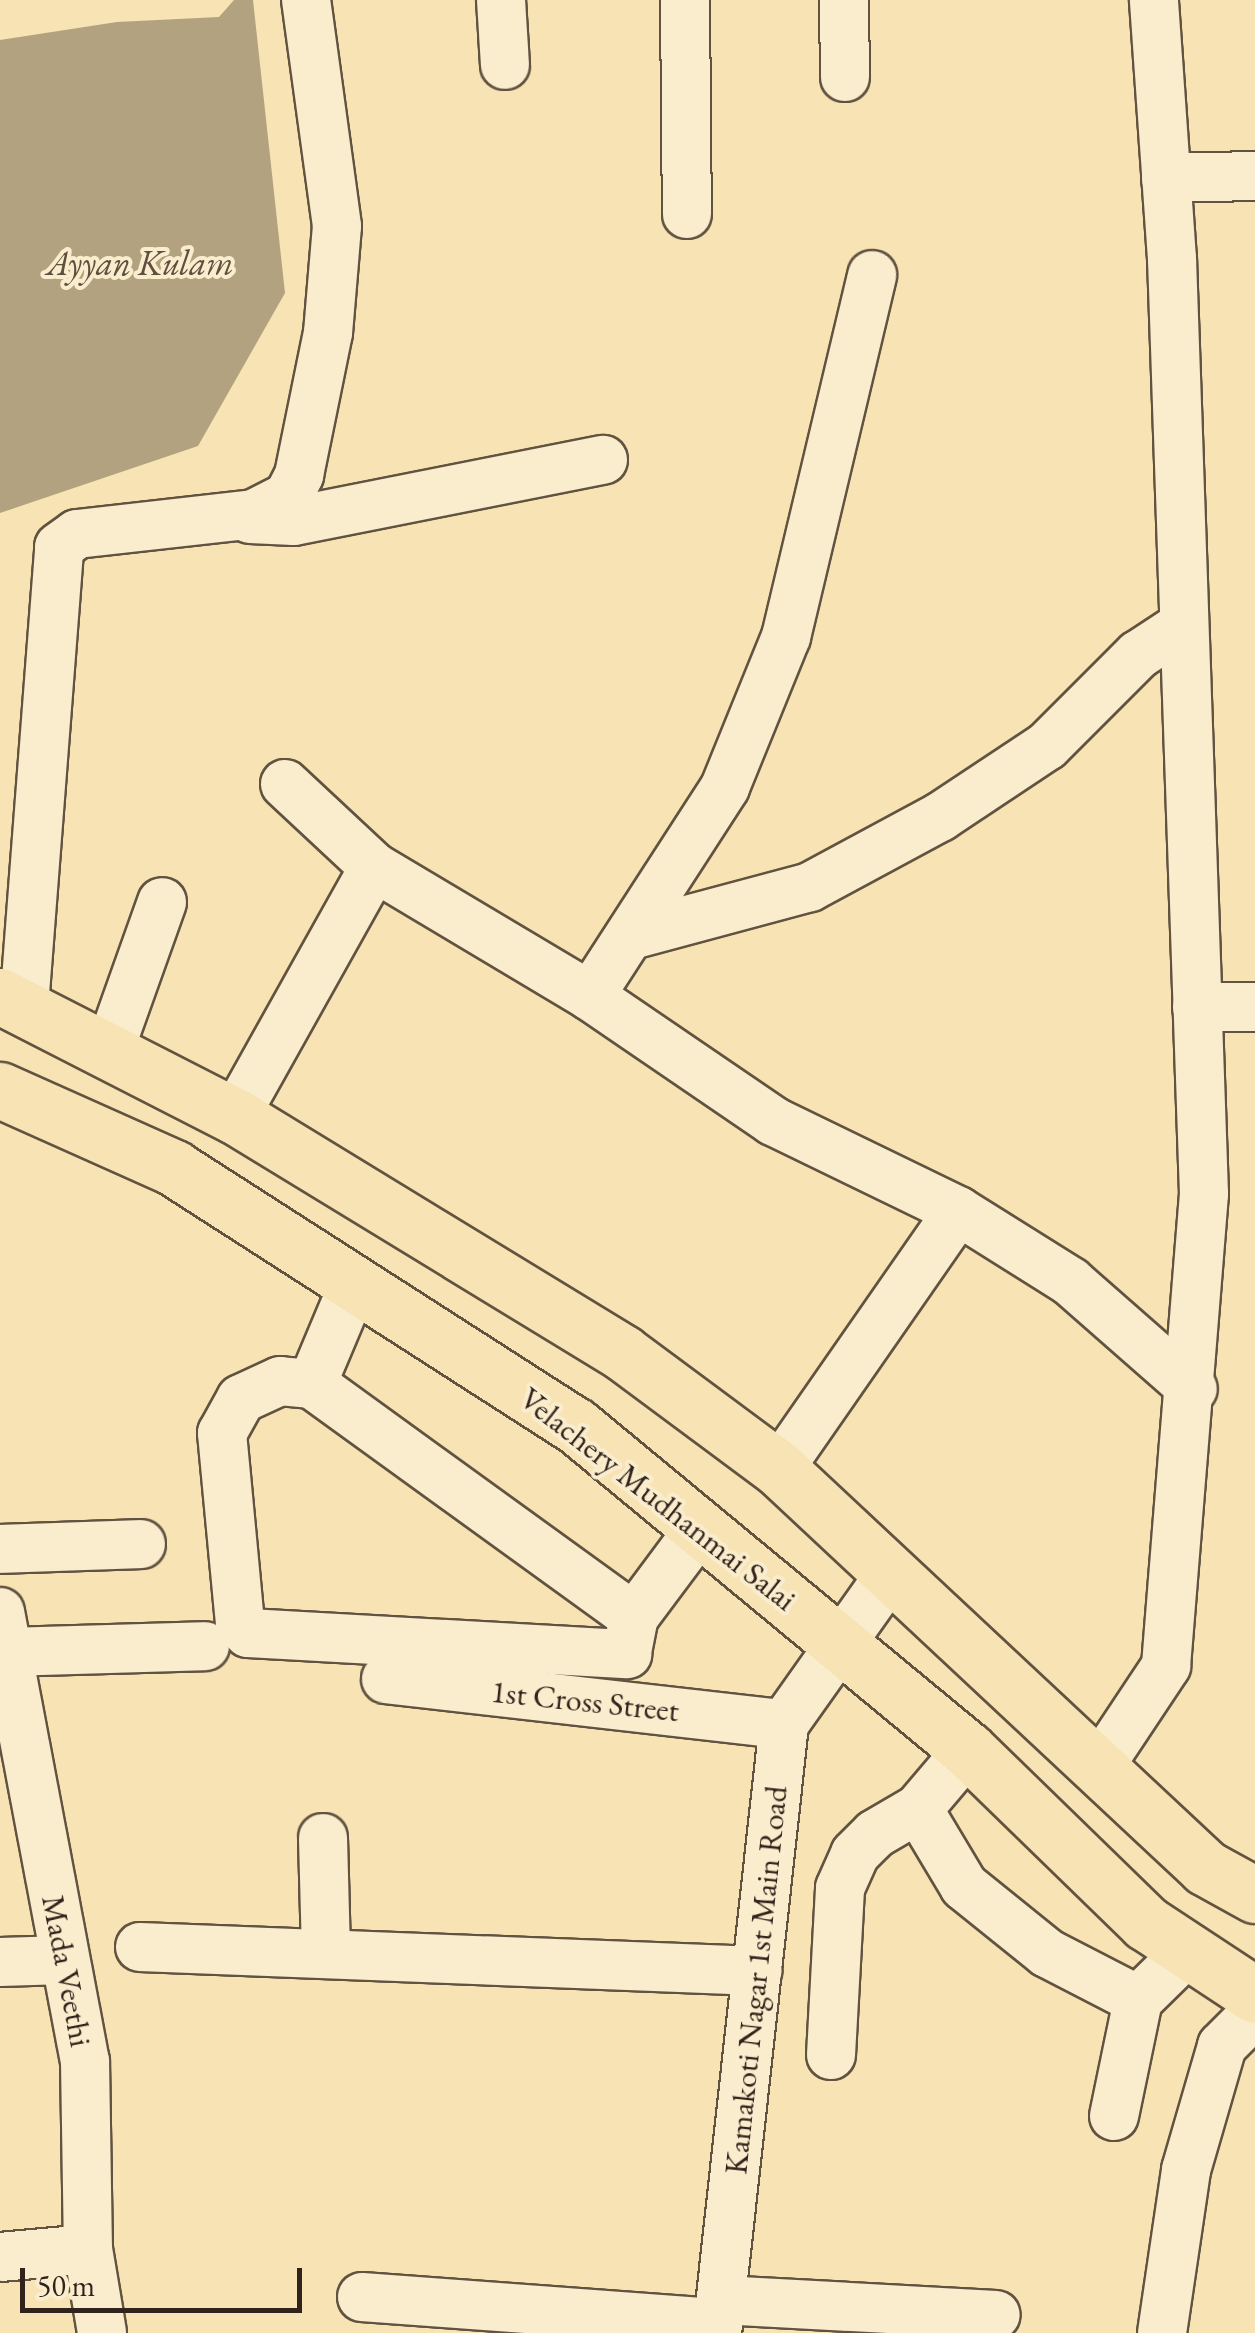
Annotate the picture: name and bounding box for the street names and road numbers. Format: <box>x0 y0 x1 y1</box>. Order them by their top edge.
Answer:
street label: Velachery Mudhanmai Salai <box>512 1379 804 1619</box>
street label: 1st Cross Street <box>489 1672 681 1730</box>
street label: Kamakoti Nagar 1st Main Road <box>716 1784 796 2176</box>
street label: Mada Veethi <box>33 1892 101 2050</box>

